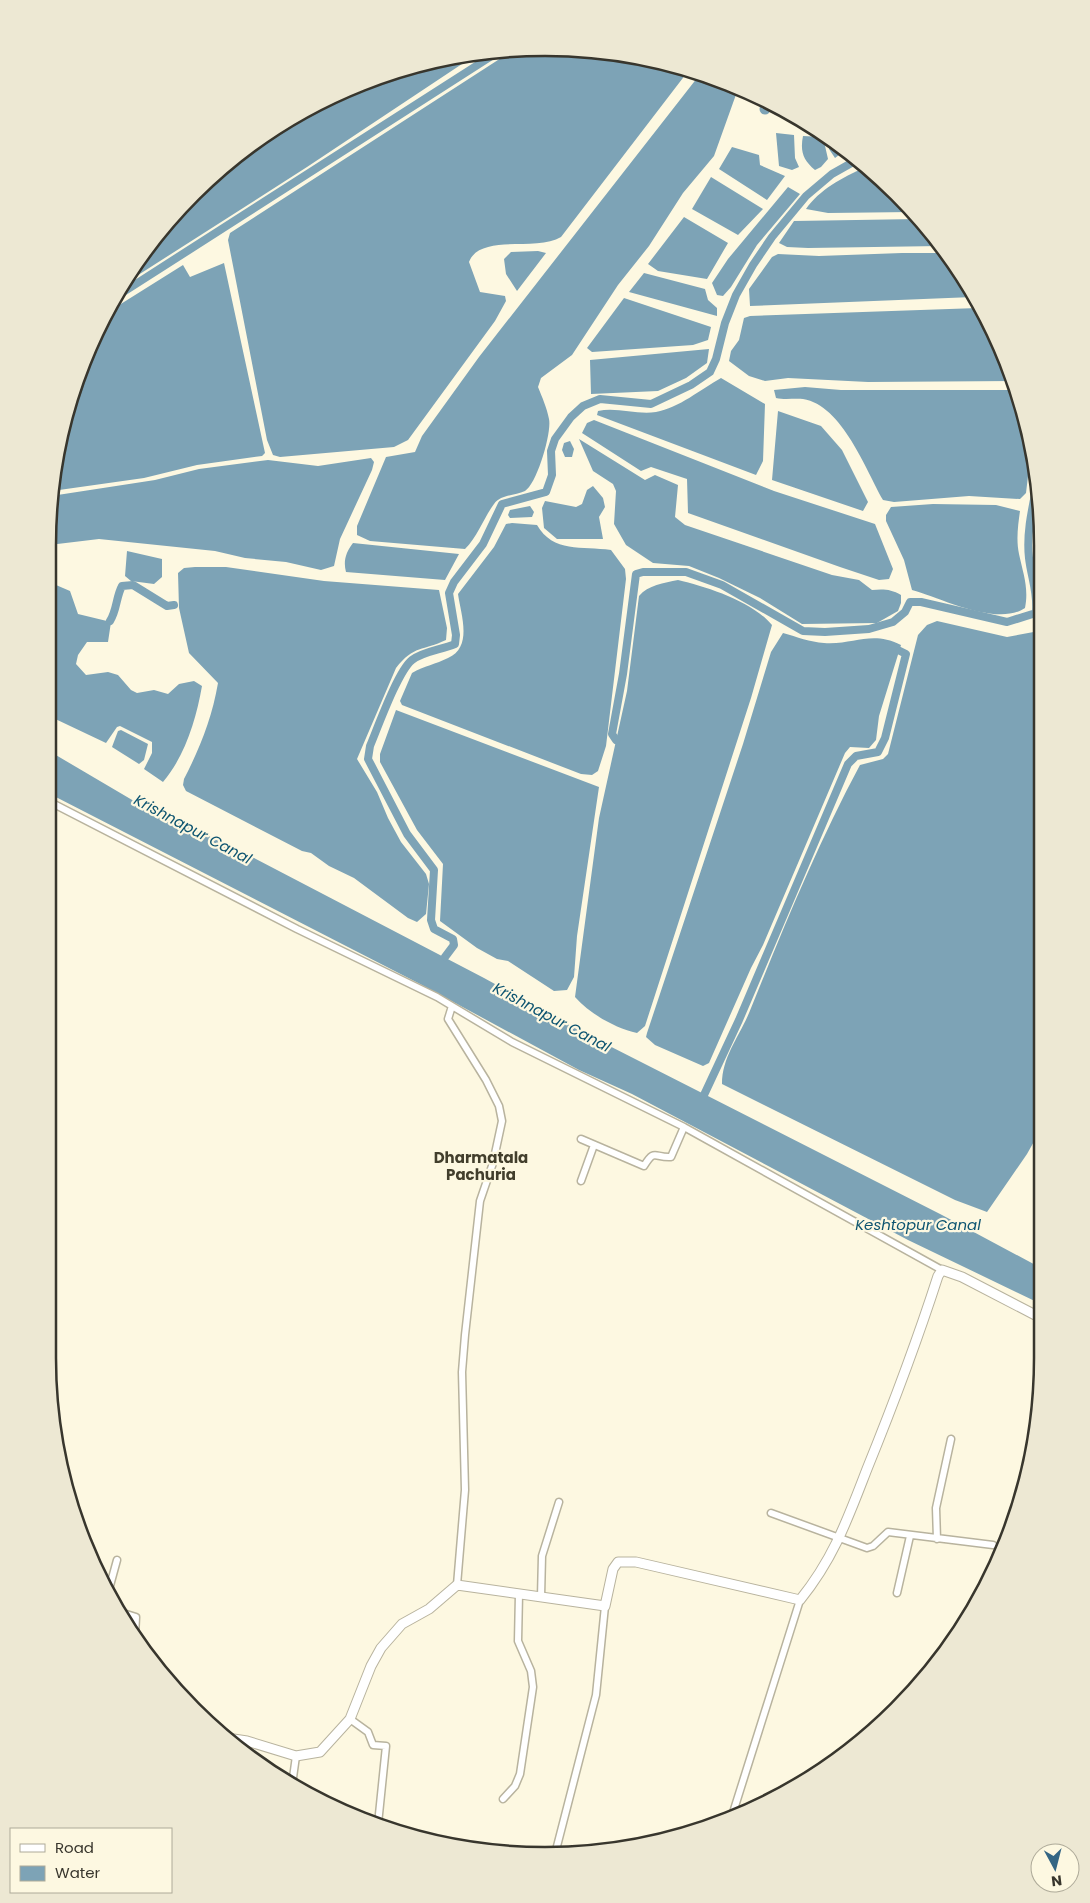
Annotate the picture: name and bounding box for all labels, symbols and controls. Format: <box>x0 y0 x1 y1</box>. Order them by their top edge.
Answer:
water label: Krishnapur Canal <box>130 789 256 869</box>
water label: Krishnapur Canal <box>489 977 615 1057</box>
district label: Dharmatala Pachuria <box>434 1147 528 1185</box>
water label: Keshtopur Canal <box>855 1214 981 1235</box>
legend <box>10 1828 172 1893</box>
text: Road <box>55 1837 94 1858</box>
north arrow <box>1030 1843 1080 1893</box>
text: Water <box>55 1862 101 1883</box>
text: N <box>1050 1870 1063 1891</box>

